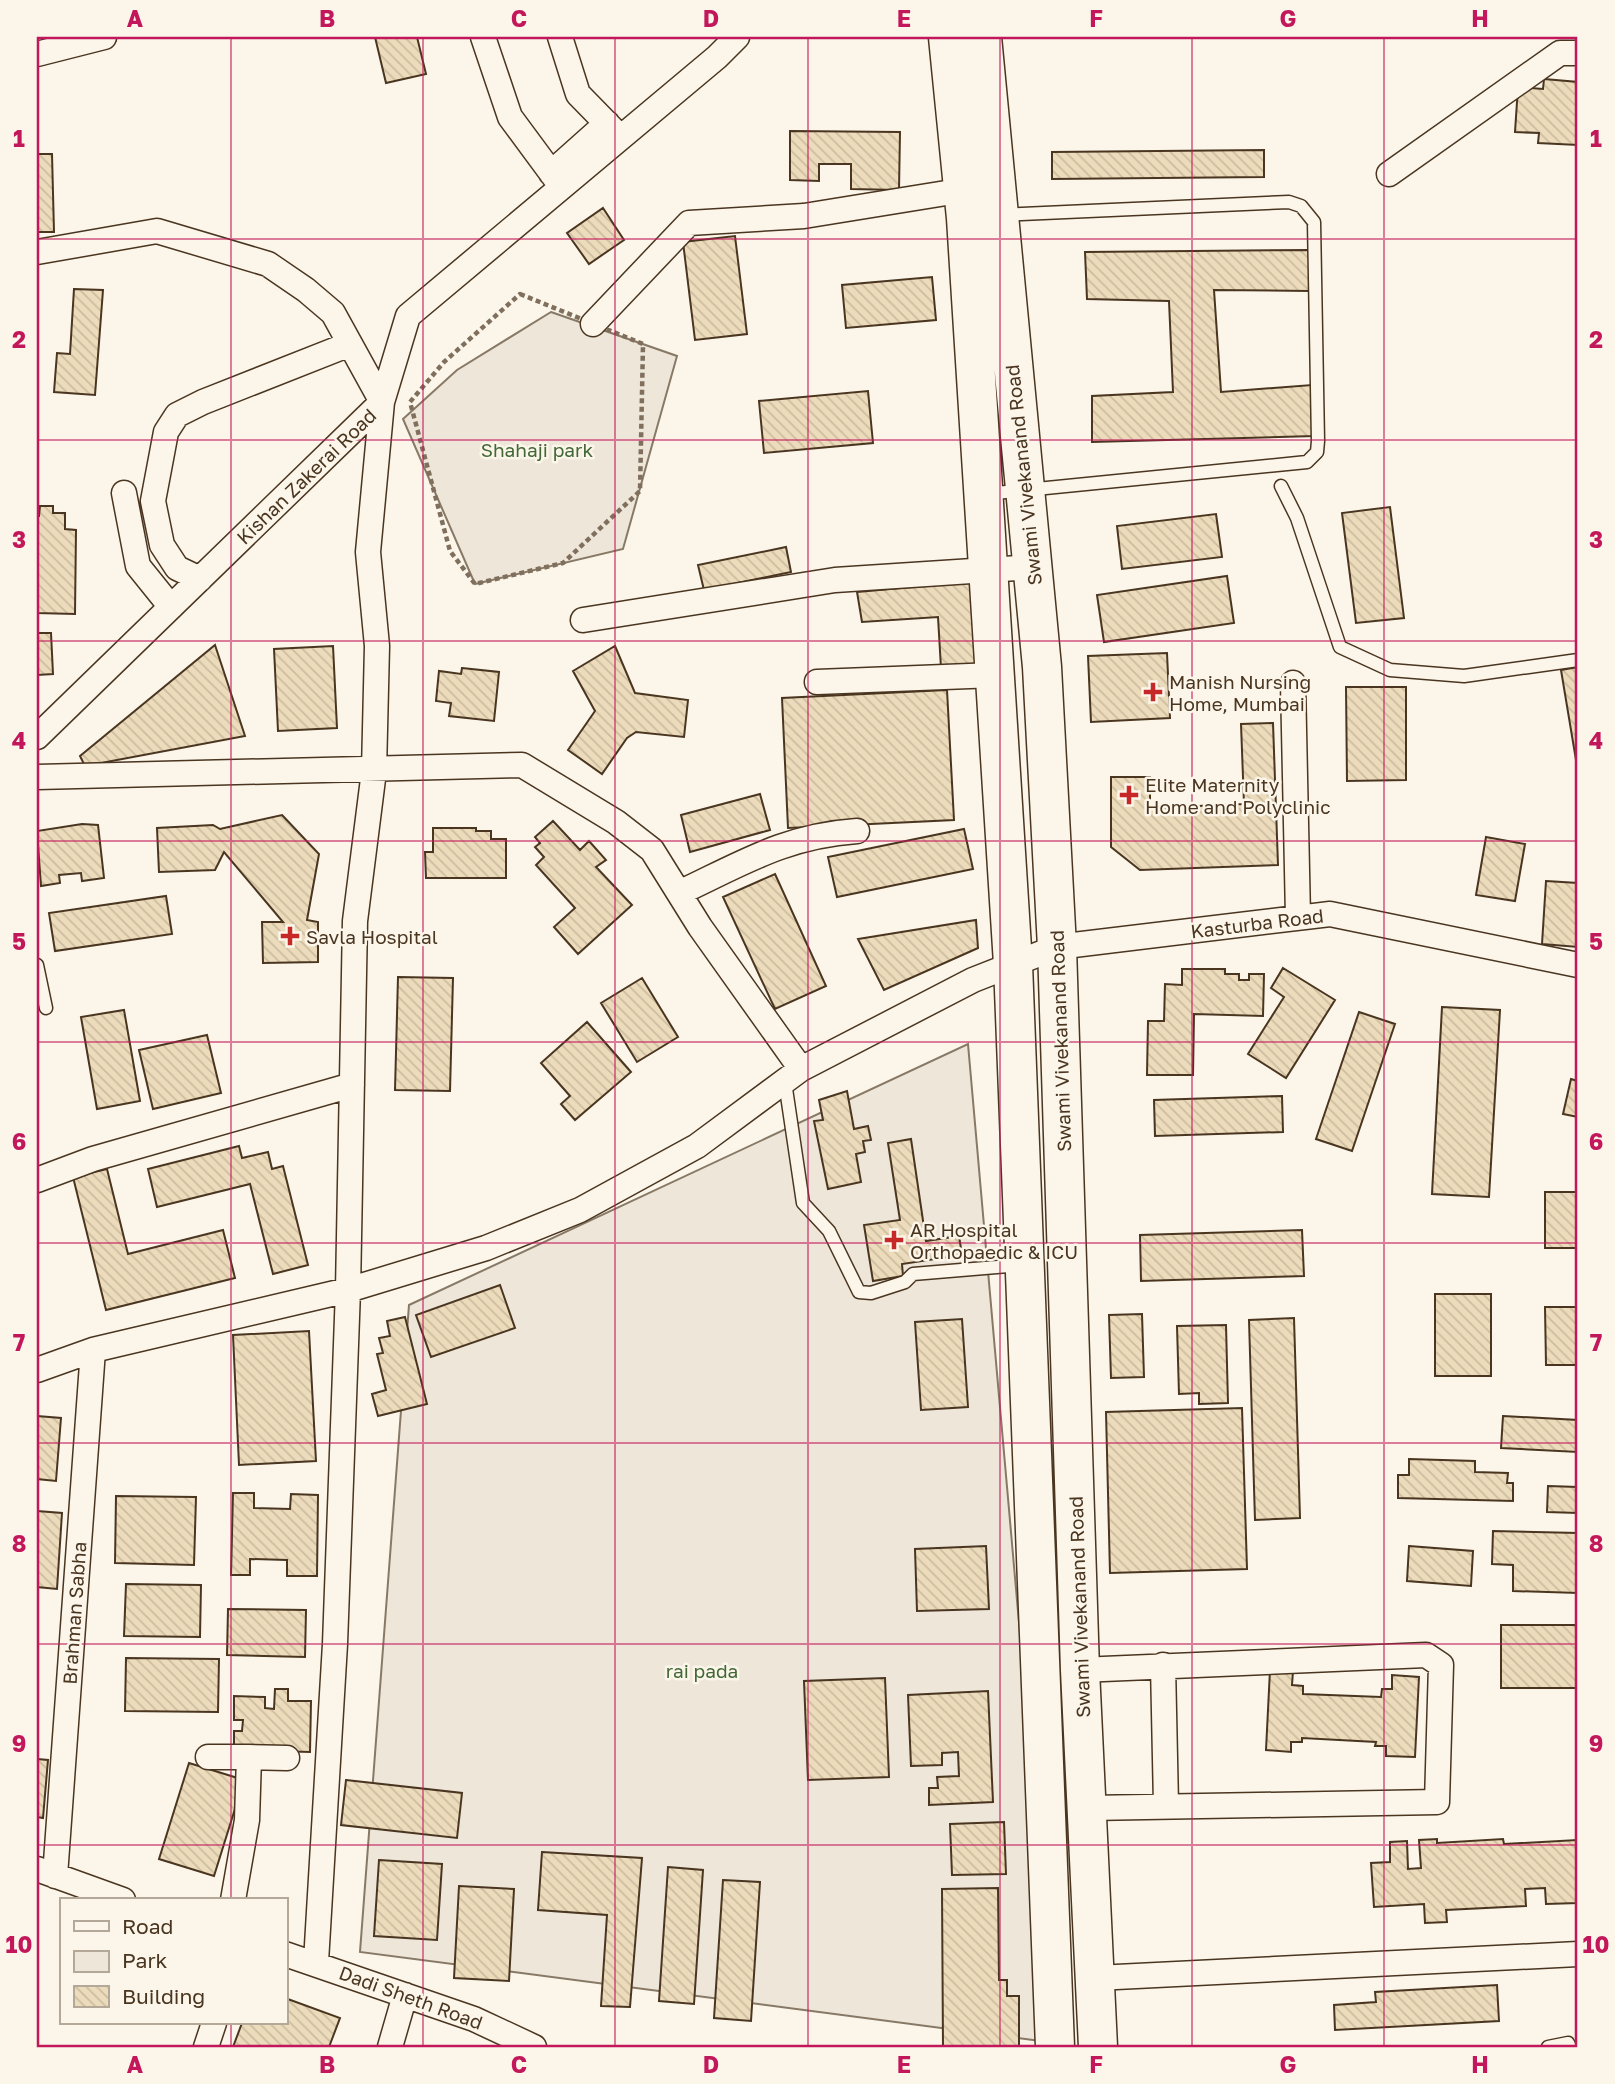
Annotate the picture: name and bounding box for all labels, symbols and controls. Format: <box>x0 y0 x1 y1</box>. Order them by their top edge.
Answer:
text: A <box>127 4 144 32</box>
text: B <box>319 4 335 32</box>
text: C <box>511 4 527 32</box>
text: D <box>703 4 719 32</box>
text: E <box>897 4 911 32</box>
text: F <box>1089 4 1103 32</box>
text: G <box>1280 4 1296 32</box>
text: H <box>1471 4 1489 32</box>
text: 1 <box>13 124 25 152</box>
text: 1 <box>1590 124 1602 152</box>
text: 2 <box>12 325 26 353</box>
text: 2 <box>1589 325 1603 353</box>
street label: Swami Vivekanand Road <box>1000 363 1046 587</box>
street label: Kishan Zakerai Road <box>231 403 381 549</box>
park label: Shahaji park <box>481 438 594 461</box>
text: 3 <box>12 525 26 553</box>
text: 3 <box>1589 525 1603 553</box>
place label: Manish Nursing Home, Mumbai <box>1169 670 1311 715</box>
marker: Manish Nursing Home, Mumbai <box>1143 682 1163 702</box>
text: 4 <box>12 726 26 754</box>
text: 4 <box>1589 726 1603 754</box>
place label: Elite Maternity Home and Polyclinic <box>1145 773 1331 818</box>
marker: Elite Maternity Home and Polyclinic <box>1119 785 1139 805</box>
street label: Kasturba Road <box>1189 903 1325 943</box>
place label: Savla Hospital <box>306 925 438 948</box>
marker: Savla Hospital <box>280 926 300 946</box>
text: 5 <box>12 927 26 955</box>
text: 5 <box>1589 927 1603 955</box>
street label: Swami Vivekanand Road <box>1045 930 1075 1152</box>
text: 6 <box>12 1127 26 1155</box>
text: 6 <box>1589 1127 1603 1155</box>
place label: AR Hospital Orthopaedic & ICU <box>910 1218 1078 1263</box>
marker: AR Hospital Orthopaedic & ICU <box>884 1230 904 1250</box>
text: 7 <box>13 1328 25 1356</box>
text: 7 <box>1590 1328 1602 1356</box>
street label: Swami Vivekanand Road <box>1064 1496 1094 1718</box>
text: 8 <box>12 1529 26 1557</box>
text: 8 <box>1589 1529 1603 1557</box>
street label: Brahman Sabha <box>58 1541 90 1685</box>
park label: rai pada <box>666 1659 738 1682</box>
text: 9 <box>12 1729 26 1757</box>
text: 9 <box>1589 1729 1603 1757</box>
legend <box>60 1898 287 2024</box>
text: Road <box>122 1913 173 1939</box>
text: 10 <box>6 1930 32 1958</box>
text: 10 <box>1583 1930 1609 1958</box>
text: Park <box>122 1947 168 1973</box>
street label: Dadi Sheth Road <box>336 1960 486 2034</box>
text: Building <box>122 1983 205 2009</box>
text: A <box>127 2050 144 2078</box>
text: B <box>319 2050 335 2078</box>
text: C <box>511 2050 527 2078</box>
text: D <box>703 2050 719 2078</box>
text: E <box>897 2050 911 2078</box>
text: F <box>1089 2050 1103 2078</box>
text: G <box>1280 2050 1296 2078</box>
text: H <box>1471 2050 1489 2078</box>

